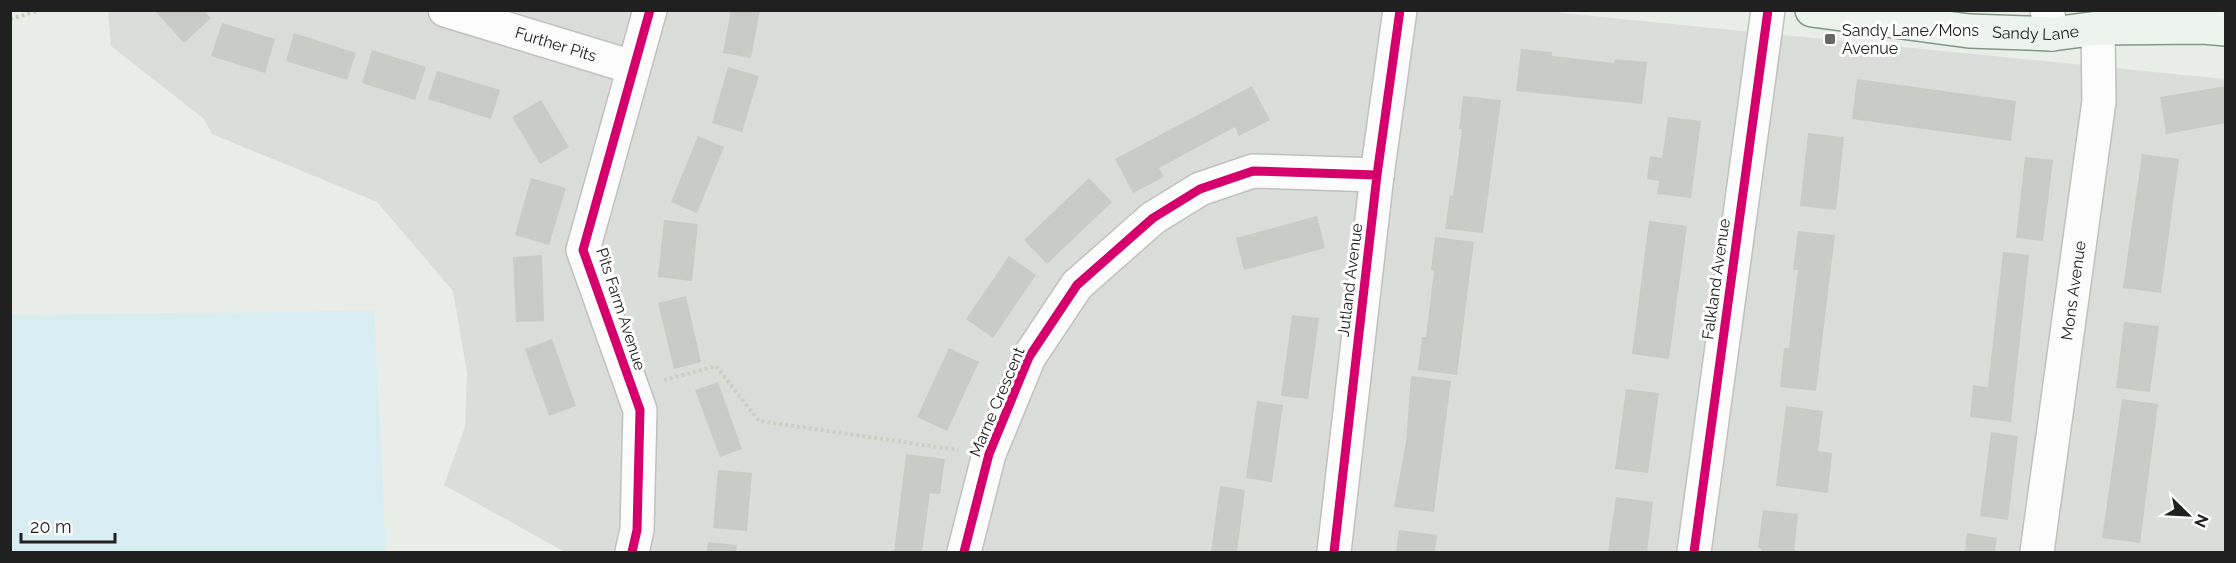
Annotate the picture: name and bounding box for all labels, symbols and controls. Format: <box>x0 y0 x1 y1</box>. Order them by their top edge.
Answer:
place label: Sandy Lane/Mons Avenue <box>1842 21 1979 58</box>
street label: Sandy Lane <box>1992 21 2080 44</box>
street label: Further Pits <box>513 22 599 65</box>
marker: Sandy Lane/Mons Avenue <box>1823 32 1837 46</box>
street label: Falkland Avenue <box>1698 217 1734 341</box>
street label: Jutland Avenue <box>1334 222 1366 338</box>
street label: Mons Avenue <box>2057 239 2089 341</box>
street label: Pits Farm Avenue <box>592 245 650 373</box>
street label: Marne Crescent <box>965 344 1029 460</box>
north arrow <box>2158 485 2218 545</box>
scale bar <box>21 506 116 544</box>
text: N <box>2190 511 2212 530</box>
text: 20 m <box>30 516 72 537</box>

